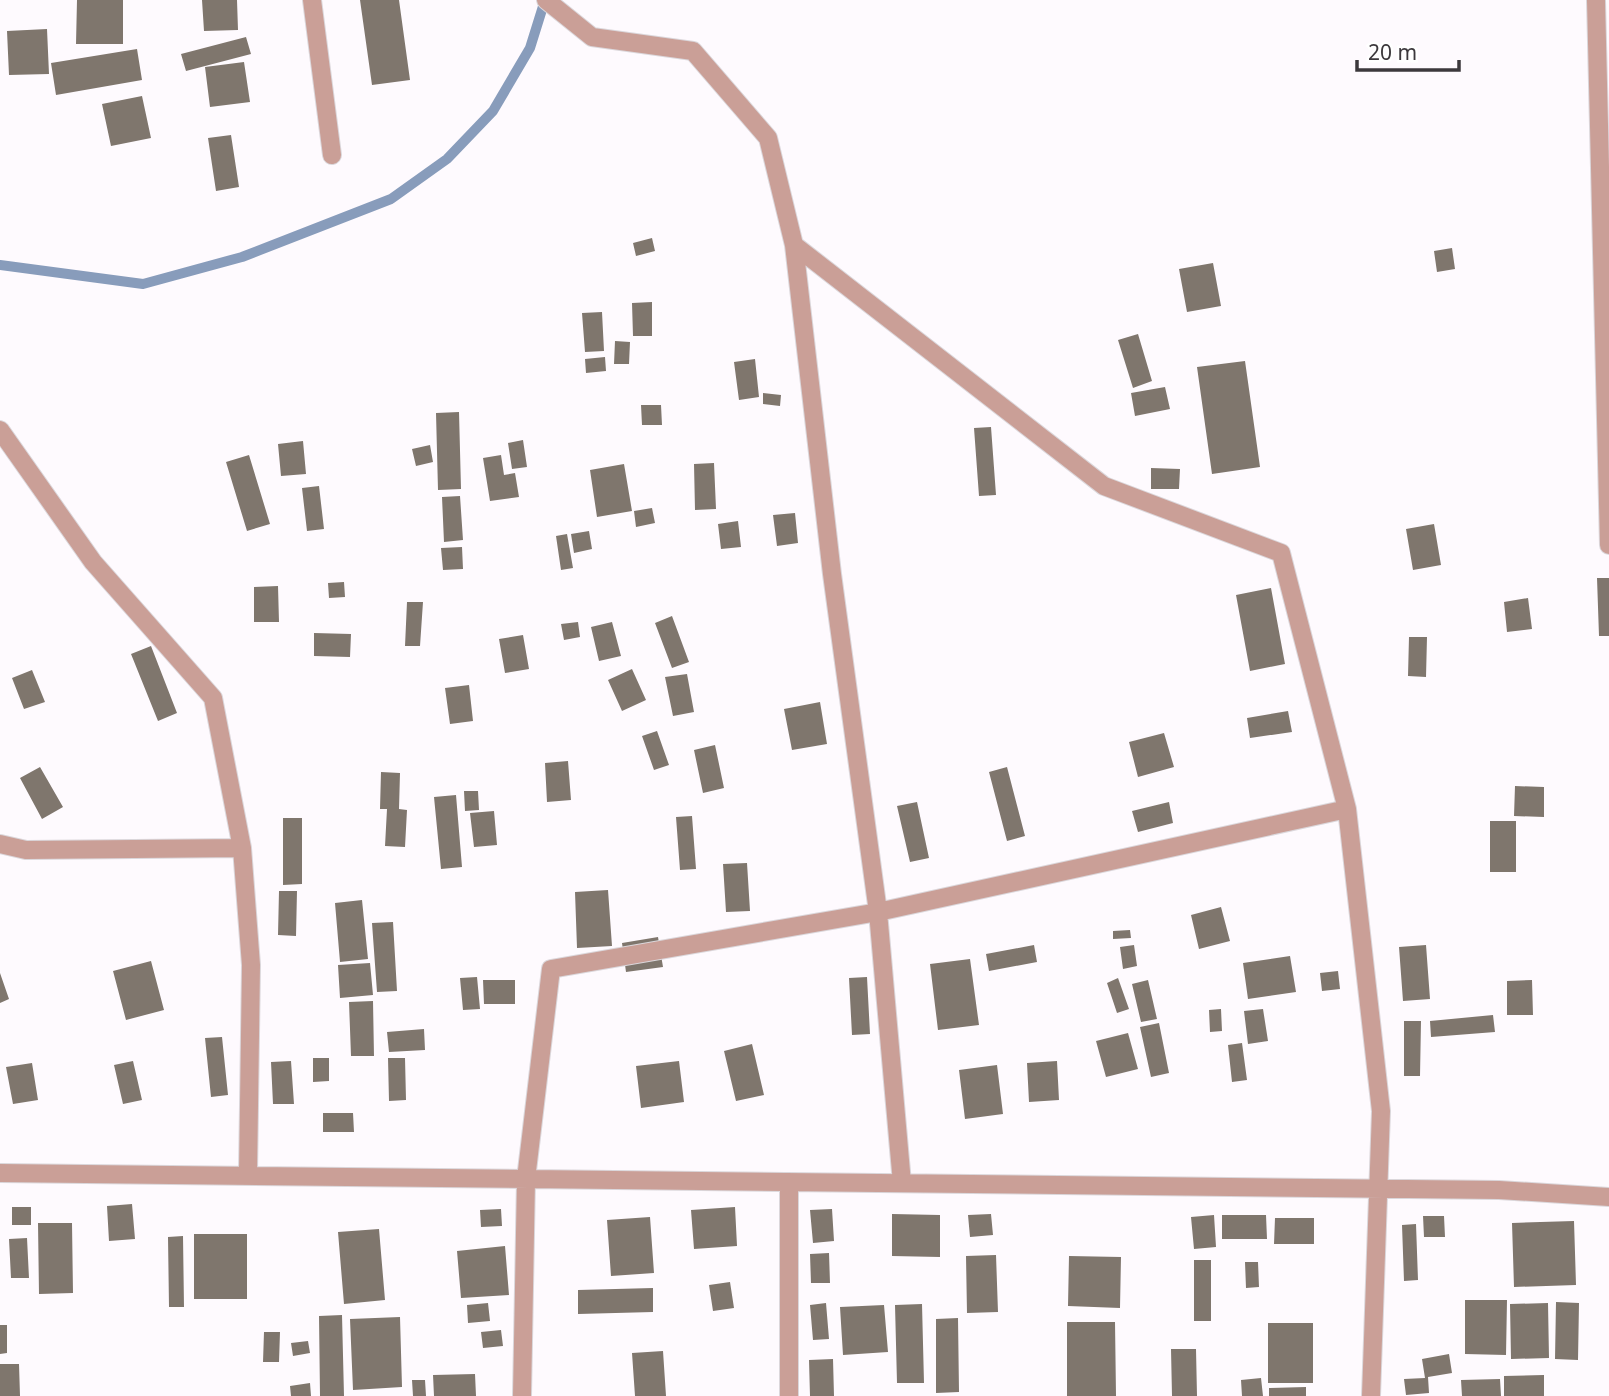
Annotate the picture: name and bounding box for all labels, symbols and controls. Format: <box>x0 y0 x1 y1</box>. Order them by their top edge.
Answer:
scale bar <box>1357 28 1458 72</box>
text: 20 m <box>1368 38 1417 66</box>

